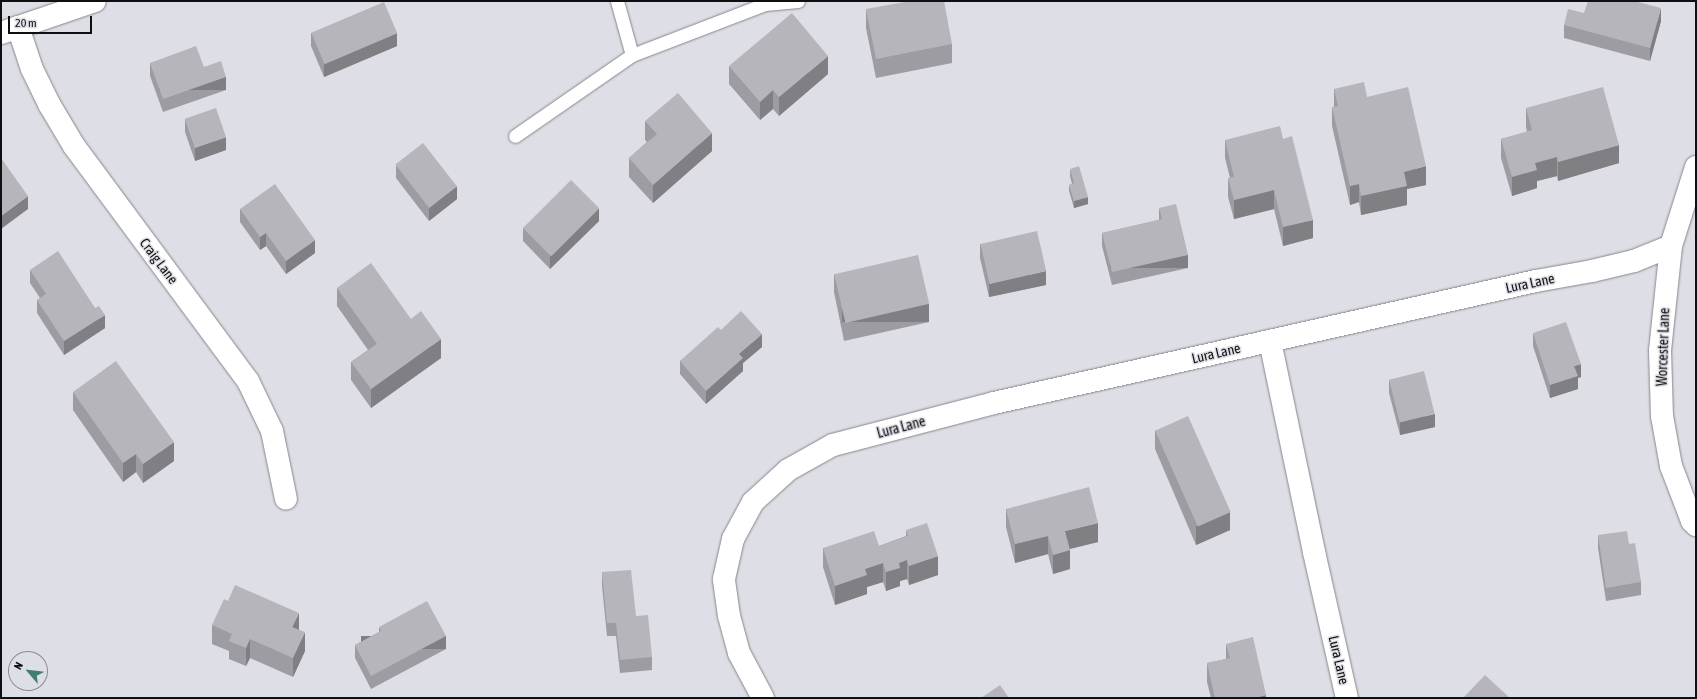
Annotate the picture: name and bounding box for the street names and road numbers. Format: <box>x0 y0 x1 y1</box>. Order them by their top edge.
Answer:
street label: Craig Lane <box>136 235 182 287</box>
street label: Lura Lane <box>1504 270 1556 296</box>
street label: Worcester Lane <box>1653 308 1673 386</box>
street label: Lura Lane <box>1190 339 1242 367</box>
street label: Lura Lane <box>875 412 927 442</box>
street label: Lura Lane <box>1325 634 1353 686</box>

